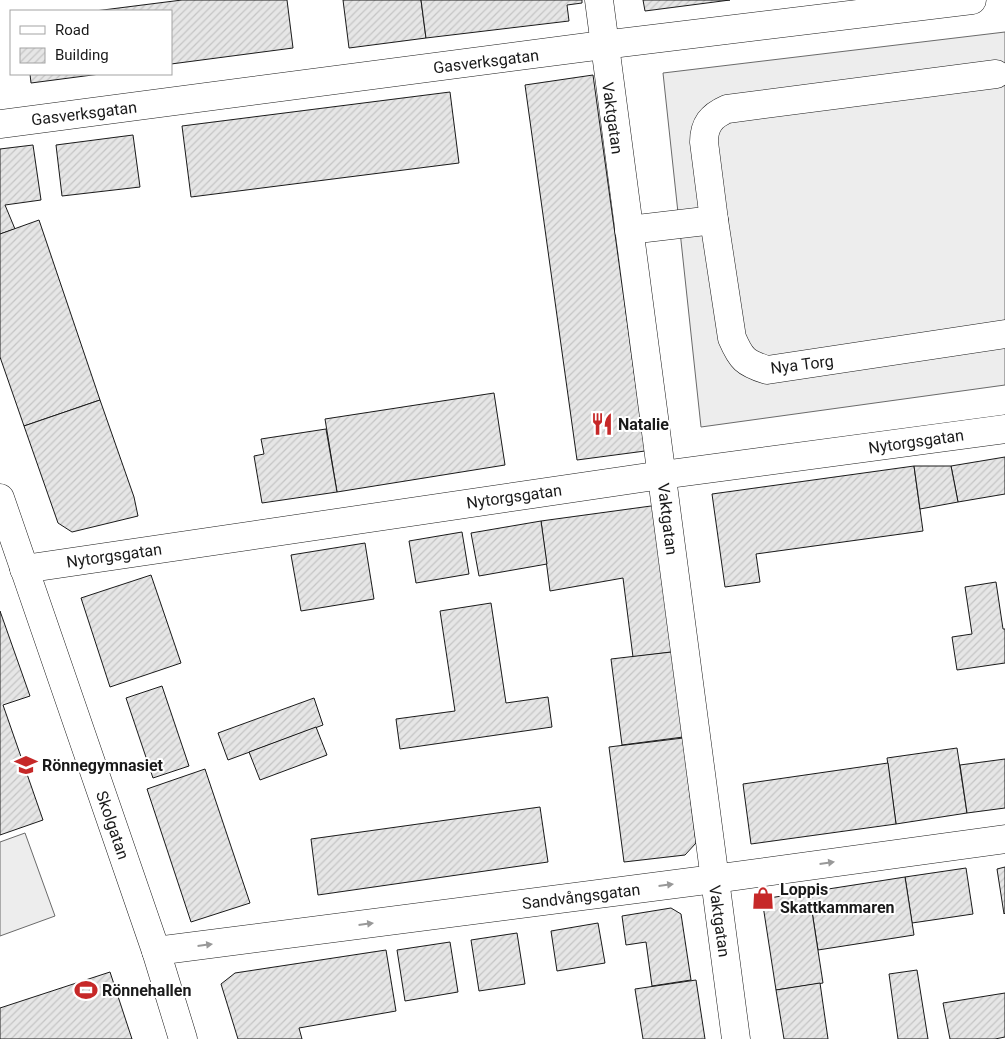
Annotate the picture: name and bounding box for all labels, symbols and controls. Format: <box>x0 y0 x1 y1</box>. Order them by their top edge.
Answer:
legend <box>10 10 172 75</box>
text: Road <box>55 21 89 39</box>
text: Building <box>55 46 109 64</box>
street label: Gasverksgatan <box>432 46 540 77</box>
street label: Vaktgatan <box>598 81 627 155</box>
street label: Gasverksgatan <box>30 98 138 129</box>
street label: Nya Torg <box>769 351 835 378</box>
restaurant icon: Natalie <box>589 411 615 437</box>
place label: Natalie <box>618 415 669 434</box>
street label: Nytorgsgatan <box>867 425 965 458</box>
street label: Nytorgsgatan <box>465 480 563 513</box>
street label: Vaktgatan <box>654 482 681 556</box>
street label: Nytorgsgatan <box>65 539 163 572</box>
school or university icon: Rönnegymnasiet <box>13 752 39 778</box>
place label: Rönnegymnasiet <box>42 756 164 775</box>
street label: Skolgatan <box>92 788 133 862</box>
one-way arrow <box>819 859 835 867</box>
street label: Sandvångsgatan <box>521 880 641 913</box>
place label: Loppis Skattkammaren <box>780 880 895 917</box>
one-way arrow <box>658 881 674 889</box>
street label: Vaktgatan <box>705 884 734 958</box>
shop icon: Loppis Skattkammaren <box>750 885 776 911</box>
one-way arrow <box>358 920 374 928</box>
one-way arrow <box>197 941 213 949</box>
sports icon: Rönnehallen <box>73 977 99 1003</box>
place label: Rönnehallen <box>102 981 191 1000</box>

